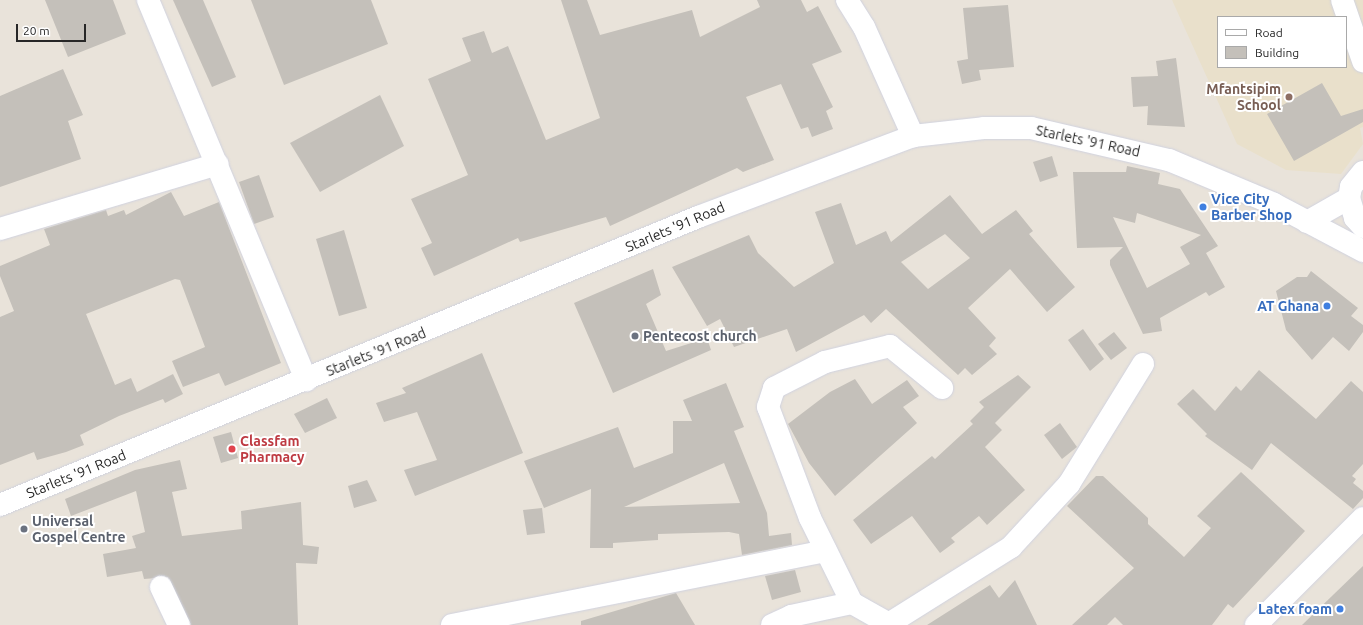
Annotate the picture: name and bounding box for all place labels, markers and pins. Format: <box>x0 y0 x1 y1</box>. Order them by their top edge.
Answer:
place label: Mfantsipim School <box>1206 81 1281 114</box>
marker: Mfantsipim School <box>1284 92 1294 102</box>
place label: Vice City Barber Shop <box>1211 191 1292 224</box>
marker: Vice City Barber Shop <box>1198 202 1208 212</box>
place label: AT Ghana <box>1257 298 1319 314</box>
marker: AT Ghana <box>1322 301 1332 311</box>
place label: Pentecost church <box>643 328 757 344</box>
marker: Pentecost church <box>630 331 640 341</box>
place label: Classfam Pharmacy <box>240 433 305 466</box>
marker: Classfam Pharmacy <box>227 444 237 454</box>
place label: Universal Gospel Centre <box>32 513 126 546</box>
marker: Universal Gospel Centre <box>19 524 29 534</box>
place label: Latex foam <box>1258 601 1332 617</box>
marker: Latex foam <box>1335 604 1345 614</box>

